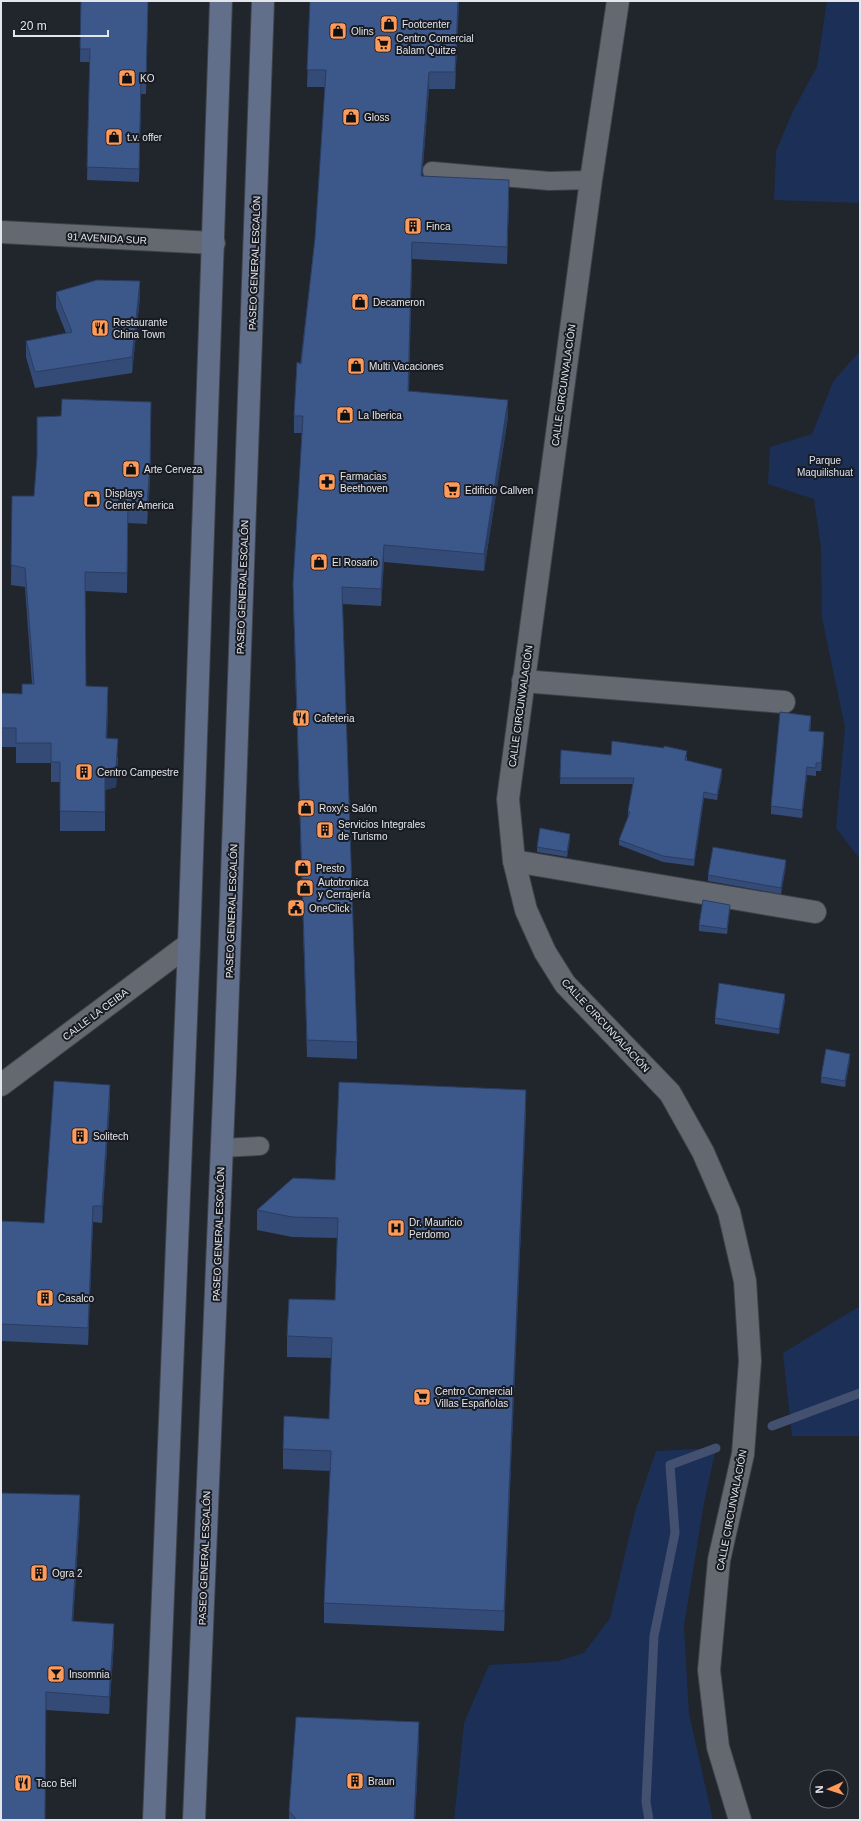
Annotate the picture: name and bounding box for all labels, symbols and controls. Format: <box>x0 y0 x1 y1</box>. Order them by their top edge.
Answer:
scale bar <box>14 12 108 38</box>
shop icon: Footcenter <box>379 14 399 34</box>
text: 20 m <box>20 19 47 33</box>
place label: Footcenter <box>402 19 450 30</box>
shop icon: Olins <box>328 21 348 41</box>
place label: Olins <box>351 26 374 37</box>
place label: Centro Comercial Balam Quitze <box>396 33 474 56</box>
supermarket icon: Centro Comercial Balam Quitze <box>373 34 393 54</box>
shop icon: KO <box>117 68 137 88</box>
place label: KO <box>140 73 155 84</box>
shop icon: Gloss <box>341 107 361 127</box>
place label: Gloss <box>364 112 390 123</box>
shop icon: t.v. offer <box>104 127 124 147</box>
place label: t.v. offer <box>127 132 163 143</box>
street label: PASEO GENERAL ESCALÓN <box>246 196 262 330</box>
building icon: Finca <box>403 216 423 236</box>
place label: Finca <box>426 221 451 232</box>
street label: 91 AVENIDA SUR <box>67 231 147 246</box>
shop icon: Decameron <box>350 292 370 312</box>
place label: Decameron <box>373 297 425 308</box>
place label: Restaurante China Town <box>113 317 168 340</box>
restaurant icon: Restaurante China Town <box>90 318 110 338</box>
street label: CALLE CIRCUNVALACIÓN <box>548 323 578 447</box>
shop icon: Multi Vacaciones <box>346 356 366 376</box>
place label: Multi Vacaciones <box>369 361 444 372</box>
shop icon: La Iberica <box>335 405 355 425</box>
place label: La Iberica <box>358 410 402 421</box>
park label: Parque Maquilishuat <box>797 455 853 478</box>
shop icon: Arte Cerveza <box>121 459 141 479</box>
place label: Arte Cerveza <box>144 464 203 475</box>
place label: Farmacias Beethoven <box>340 471 388 494</box>
pharmacy icon: Farmacias Beethoven <box>317 472 337 492</box>
supermarket icon: Edificio Callven <box>442 480 462 500</box>
place label: Edificio Callven <box>465 485 533 496</box>
place label: Displays Center America <box>105 488 174 511</box>
shop icon: Displays Center America <box>82 489 102 509</box>
street label: PASEO GENERAL ESCALÓN <box>234 520 250 654</box>
shop icon: El Rosario <box>309 552 329 572</box>
place label: El Rosario <box>332 557 379 568</box>
street label: CALLE CIRCUNVALACIÓN <box>505 644 535 768</box>
restaurant icon: Cafeteria <box>291 708 311 728</box>
place label: Cafeteria <box>314 713 355 724</box>
building icon: Centro Campestre <box>74 762 94 782</box>
place label: Centro Campestre <box>97 767 179 778</box>
shop icon: Roxy's Salón <box>296 798 316 818</box>
place label: Roxy's Salón <box>319 803 377 814</box>
place label: Servicios Integrales de Turismo <box>338 819 425 842</box>
building icon: Servicios Integrales de Turismo <box>315 820 335 840</box>
street label: PASEO GENERAL ESCALÓN <box>223 844 239 978</box>
shop icon: Presto <box>293 858 313 878</box>
place label: Presto <box>316 863 345 874</box>
place label: Autotronica y Cerrajería <box>318 877 371 900</box>
shop icon: Autotronica y Cerrajería <box>295 878 315 898</box>
public building icon: OneClick <box>286 898 306 918</box>
place label: OneClick <box>309 903 351 914</box>
street label: CALLE CIRCUNVALACIÓN <box>560 976 652 1074</box>
street label: CALLE LA CEIBA <box>60 986 130 1043</box>
building icon: Solitech <box>70 1126 90 1146</box>
place label: Solitech <box>93 1131 129 1142</box>
street label: PASEO GENERAL ESCALÓN <box>210 1167 226 1301</box>
place label: Dr. Mauricio Perdomo <box>409 1217 463 1240</box>
hospital icon: Dr. Mauricio Perdomo <box>386 1218 406 1238</box>
building icon: Casalco <box>35 1288 55 1308</box>
place label: Casalco <box>58 1293 95 1304</box>
place label: Centro Comercial Villas Españolas <box>435 1386 513 1409</box>
supermarket icon: Centro Comercial Villas Españolas <box>412 1387 432 1407</box>
street label: CALLE CIRCUNVALACIÓN <box>713 1448 749 1572</box>
street label: PASEO GENERAL ESCALÓN <box>196 1491 212 1625</box>
building icon: Ogra 2 <box>29 1563 49 1583</box>
place label: Ogra 2 <box>52 1568 83 1579</box>
bar icon: Insomnia <box>46 1664 66 1684</box>
place label: Insomnia <box>69 1669 110 1680</box>
north arrow <box>809 1769 849 1809</box>
building icon: Braun <box>345 1771 365 1791</box>
restaurant icon: Taco Bell <box>13 1773 33 1793</box>
place label: Braun <box>368 1776 395 1787</box>
place label: Taco Bell <box>36 1778 77 1789</box>
text: N <box>813 1785 825 1794</box>

